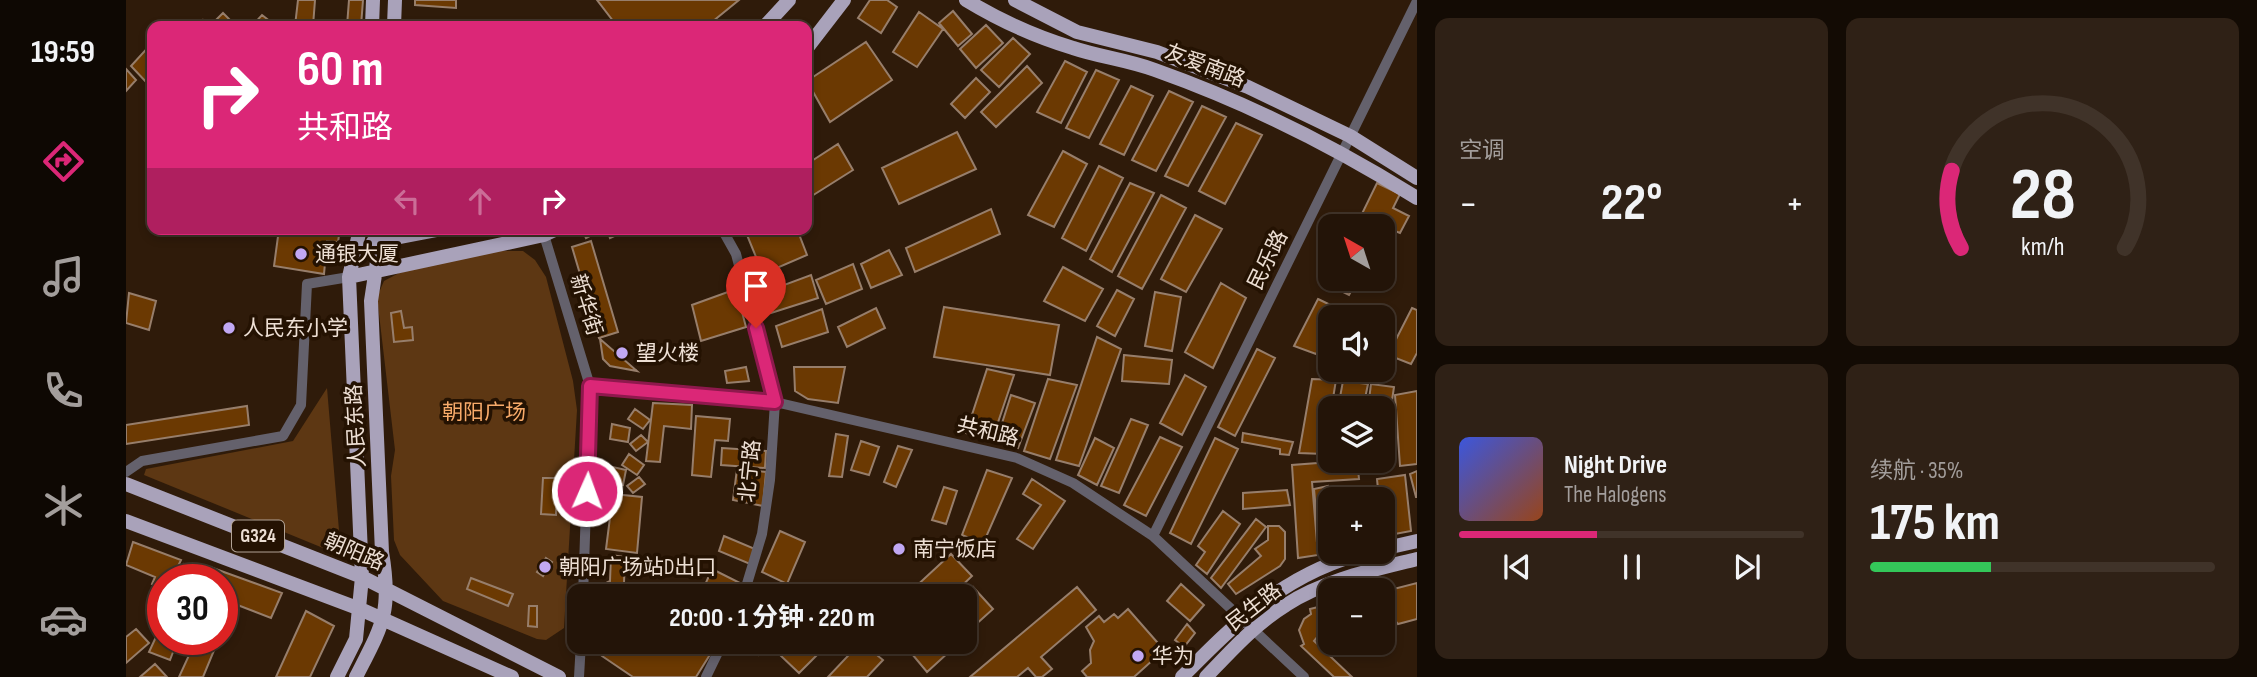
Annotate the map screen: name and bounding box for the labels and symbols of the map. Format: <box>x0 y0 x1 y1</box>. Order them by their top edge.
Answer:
street label: 友爱南路 <box>1161 39 1249 93</box>
north arrow <box>1318 214 1395 290</box>
street label: 民乐路 <box>1243 226 1293 294</box>
place label: 通银大厦 <box>315 242 399 267</box>
marker: 通银大厦 <box>293 246 309 262</box>
pin <box>726 256 786 328</box>
street label: 新华街 <box>565 271 607 339</box>
place label: 人民东小学 <box>243 316 348 341</box>
marker: 人民东小学 <box>221 320 237 336</box>
place label: 望火楼 <box>636 341 699 366</box>
marker: 望火楼 <box>614 345 630 361</box>
street label: 人民东路 <box>341 383 371 469</box>
park label: 朝阳广场 <box>442 400 526 425</box>
street label: 共和路 <box>954 412 1022 452</box>
street label: 北宁路 <box>734 438 766 504</box>
position arrow <box>550 454 624 528</box>
road number: G324 <box>232 520 284 552</box>
street label: 朝阳路 <box>320 528 388 576</box>
place label: 南宁饭店 <box>913 537 997 562</box>
marker: 南宁饭店 <box>891 541 907 557</box>
place label: 朝阳广场站D出口 <box>559 555 716 580</box>
marker: 朝阳广场站D出口 <box>537 559 553 575</box>
speed limit sign: 30 <box>147 564 238 655</box>
street label: 民生路 <box>1221 578 1287 636</box>
place label: 华为 <box>1152 644 1194 669</box>
marker: 华为 <box>1130 648 1146 664</box>

